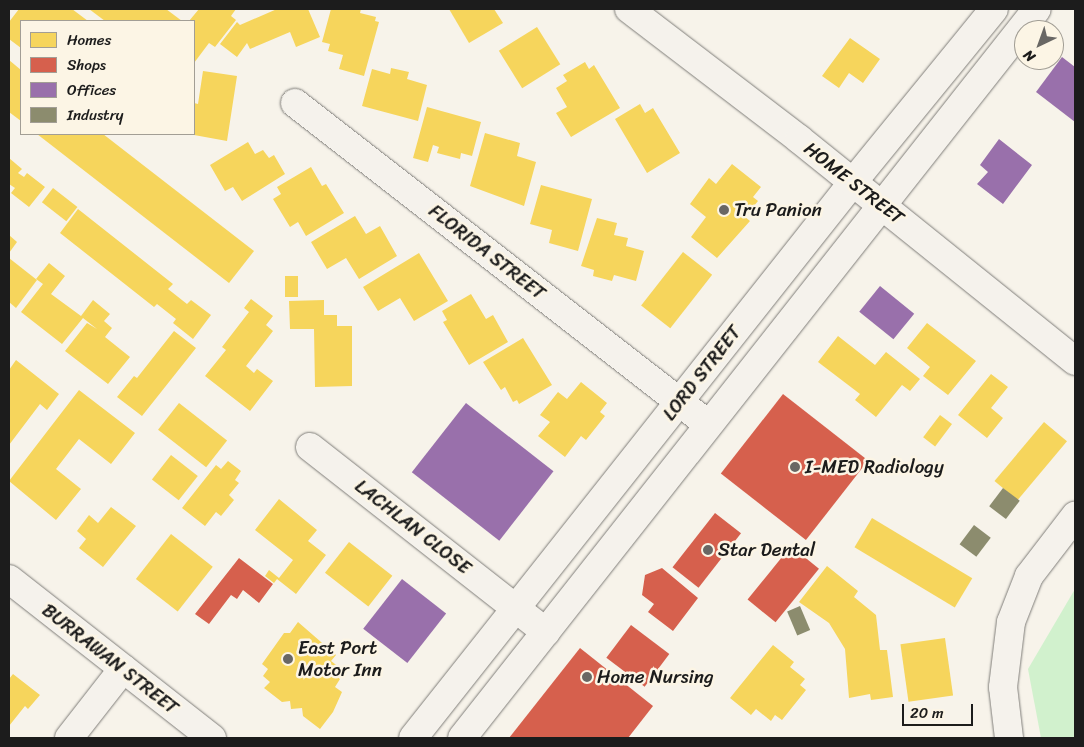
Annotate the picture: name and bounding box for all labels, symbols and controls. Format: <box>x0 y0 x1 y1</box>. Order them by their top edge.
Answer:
legend <box>20 20 195 135</box>
north arrow <box>1014 20 1064 70</box>
text: Homes <box>67 27 111 53</box>
text: N <box>1017 43 1041 68</box>
text: Shops <box>67 52 106 78</box>
text: Offices <box>67 77 116 103</box>
text: Industry <box>67 102 124 128</box>
street label: HOME STREET <box>799 136 909 230</box>
street label: FLORIDA STREET <box>424 199 550 305</box>
place label: Tru Panion <box>734 199 822 221</box>
marker: Tru Panion <box>718 204 730 216</box>
street label: LORD STREET <box>658 321 746 425</box>
place label: I-MED Radiology <box>805 456 944 478</box>
marker: I-MED Radiology <box>789 461 801 473</box>
street label: LACHLAN CLOSE <box>351 475 475 579</box>
place label: Star Dental <box>718 539 815 561</box>
marker: Star Dental <box>702 544 714 556</box>
street label: BURRAWAN STREET <box>37 598 183 720</box>
place label: East Port Motor Inn <box>298 637 382 681</box>
marker: East Port Motor Inn <box>282 653 294 665</box>
place label: Home Nursing <box>597 666 714 688</box>
marker: Home Nursing <box>581 671 593 683</box>
scale bar <box>904 694 975 726</box>
text: 20 m <box>910 700 944 726</box>

